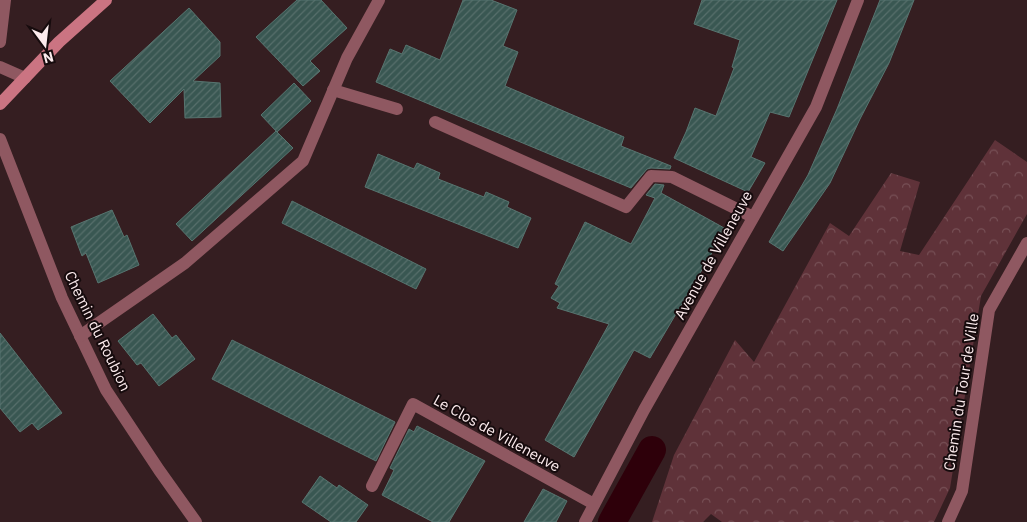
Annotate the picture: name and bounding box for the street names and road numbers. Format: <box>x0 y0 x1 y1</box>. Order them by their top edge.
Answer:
street label: Avenue de Villeneuve <box>670 187 756 323</box>
street label: Chemin du Roubion <box>61 268 135 394</box>
street label: Chemin du Tour de Ville <box>939 312 983 472</box>
street label: Le Clos de Villeneuve <box>430 390 564 476</box>

